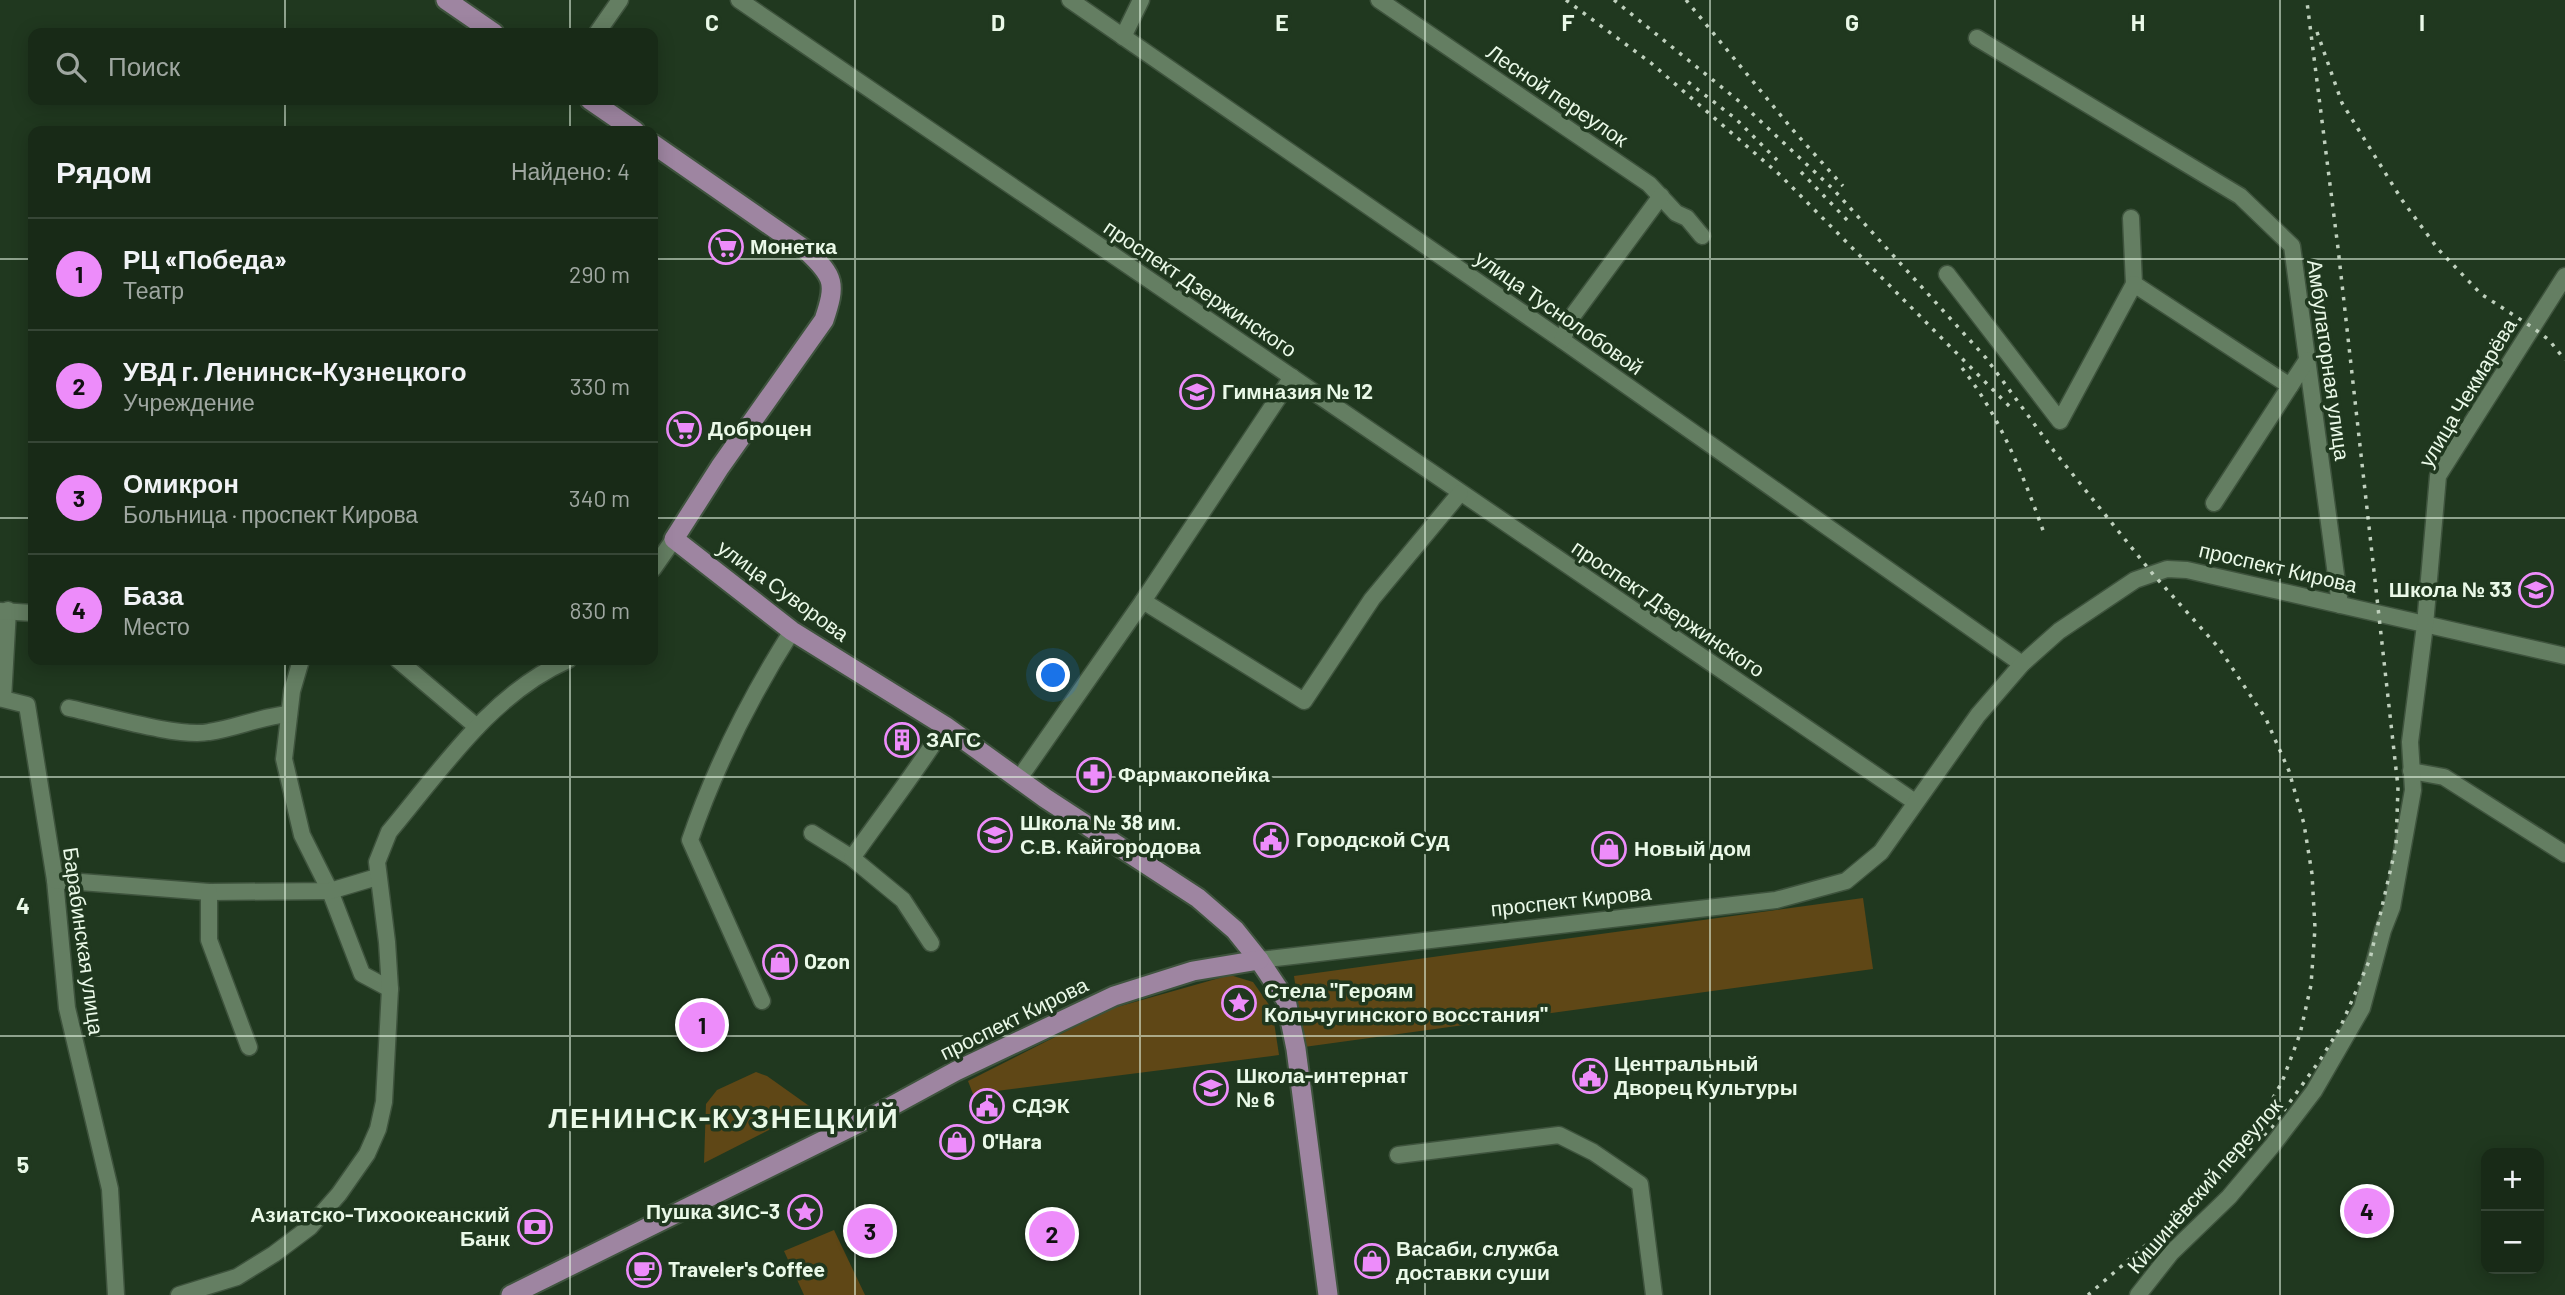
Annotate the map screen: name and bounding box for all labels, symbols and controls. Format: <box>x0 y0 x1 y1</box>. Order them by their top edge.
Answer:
text: C <box>705 8 719 36</box>
text: D <box>991 8 1005 36</box>
text: E <box>1275 8 1289 36</box>
text: F <box>1562 8 1575 36</box>
text: G <box>1845 8 1859 36</box>
text: H <box>2131 8 2145 36</box>
text: I <box>2419 8 2425 36</box>
search box <box>28 28 658 105</box>
street label: Лесной переулок <box>1483 38 1634 152</box>
icon: search <box>52 48 90 86</box>
text: Поиск <box>108 50 180 81</box>
text: Рядом <box>56 153 152 189</box>
text: Найдено: 4 <box>511 157 630 185</box>
street label: проспект Дзержинского <box>1100 214 1302 362</box>
supermarket icon: Монетка <box>707 228 745 266</box>
place label: Монетка <box>750 233 837 258</box>
text: РЦ «Победа» <box>123 243 287 274</box>
street label: улица Туснолобовой <box>1471 244 1649 379</box>
street label: Амбулаторная улица <box>2303 258 2356 462</box>
text: 1 <box>75 260 83 288</box>
text: 290 m <box>569 260 630 288</box>
text: Театр <box>123 276 184 304</box>
street label: улица Чекмарёва <box>2413 313 2521 471</box>
text: УВД г. Ленинск-Кузнецкого <box>123 355 467 386</box>
text: 2 <box>73 372 85 400</box>
text: 330 m <box>570 372 630 400</box>
school or university icon: Гимназия № 12 <box>1178 373 1216 411</box>
place label: Гимназия № 12 <box>1222 378 1373 403</box>
text: Учреждение <box>123 388 255 416</box>
supermarket icon: Доброцен <box>665 410 703 448</box>
place label: Доброцен <box>708 415 812 440</box>
text: Омикрон <box>123 467 239 498</box>
text: 3 <box>73 484 85 512</box>
text: 340 m <box>569 484 630 512</box>
text: Больница · проспект Кирова <box>123 500 418 528</box>
street label: улица Суворова <box>713 534 855 646</box>
street label: проспект Дзержинского <box>1568 534 1770 682</box>
street label: проспект Кирова <box>2197 536 2360 597</box>
school or university icon: Школа № 33 <box>2517 571 2555 609</box>
place label: Школа № 33 <box>2389 576 2512 601</box>
text: База <box>123 579 184 610</box>
text: 4 <box>72 596 86 624</box>
text: 830 m <box>570 596 630 624</box>
text: Место <box>123 612 190 640</box>
your location <box>1036 658 1070 692</box>
building icon: ЗАГС <box>883 721 921 759</box>
place label: ЗАГС <box>926 726 981 751</box>
pharmacy icon: Фармакопейка <box>1075 756 1113 794</box>
place label: Фармакопейка <box>1118 761 1270 786</box>
place label: Школа № 38 им. С.В. Кайгородова <box>1020 809 1201 858</box>
school or university icon: Школа № 38 им. С.В. Кайгородова <box>976 816 1014 854</box>
public building icon: Городской Суд <box>1252 821 1290 859</box>
place label: Городской Суд <box>1296 826 1450 851</box>
shop icon: Новый дом <box>1590 830 1628 868</box>
place label: Новый дом <box>1634 835 1751 860</box>
street label: Барабинская улица <box>59 845 110 1037</box>
street label: проспект Кирова <box>1489 879 1653 920</box>
text: 4 <box>16 891 30 919</box>
shop icon: Ozon <box>761 943 799 981</box>
place label: Ozon <box>804 948 850 973</box>
street label: проспект Кирова <box>935 971 1092 1064</box>
place label: Стела "Героям Кольчугинского восстания" <box>1264 977 1548 1026</box>
place icon: Стела "Героям Кольчугинского восстания" <box>1220 984 1258 1022</box>
pin: 1 <box>679 999 725 1051</box>
place label: Центральный Дворец Культуры <box>1614 1050 1798 1099</box>
public building icon: Центральный Дворец Культуры <box>1571 1057 1609 1095</box>
place label: Школа-интернат № 6 <box>1236 1062 1408 1111</box>
school or university icon: Школа-интернат № 6 <box>1192 1069 1230 1107</box>
public building icon: СДЭК <box>968 1087 1006 1125</box>
place label: СДЭК <box>1012 1092 1070 1117</box>
street label: Кишинёвский переулок <box>2121 1092 2287 1278</box>
district label: ЛЕНИНСК-КУЗНЕЦКИЙ <box>548 1100 900 1134</box>
shop icon: O'Hara <box>938 1123 976 1161</box>
place label: O'Hara <box>982 1128 1042 1153</box>
map controls <box>2481 1148 2544 1274</box>
button: + <box>2481 1148 2544 1211</box>
text: 5 <box>17 1150 29 1178</box>
pin: 4 <box>2344 1185 2390 1237</box>
place icon: Пушка ЗИС-3 <box>786 1193 824 1231</box>
place label: Пушка ЗИС-3 <box>646 1198 780 1223</box>
place label: Азиатско-Тихоокеанский Банк <box>250 1201 510 1250</box>
pin: 3 <box>847 1205 893 1257</box>
bank icon: Азиатско-Тихоокеанский Банк <box>516 1208 554 1246</box>
pin: 2 <box>1029 1208 1075 1260</box>
button: − <box>2481 1211 2544 1274</box>
place label: Васаби, служба доставки суши <box>1396 1235 1559 1284</box>
shop icon: Васаби, служба доставки суши <box>1353 1242 1391 1280</box>
cafe icon: Traveler's Coffee <box>625 1251 663 1289</box>
place label: Traveler's Coffee <box>668 1256 825 1281</box>

